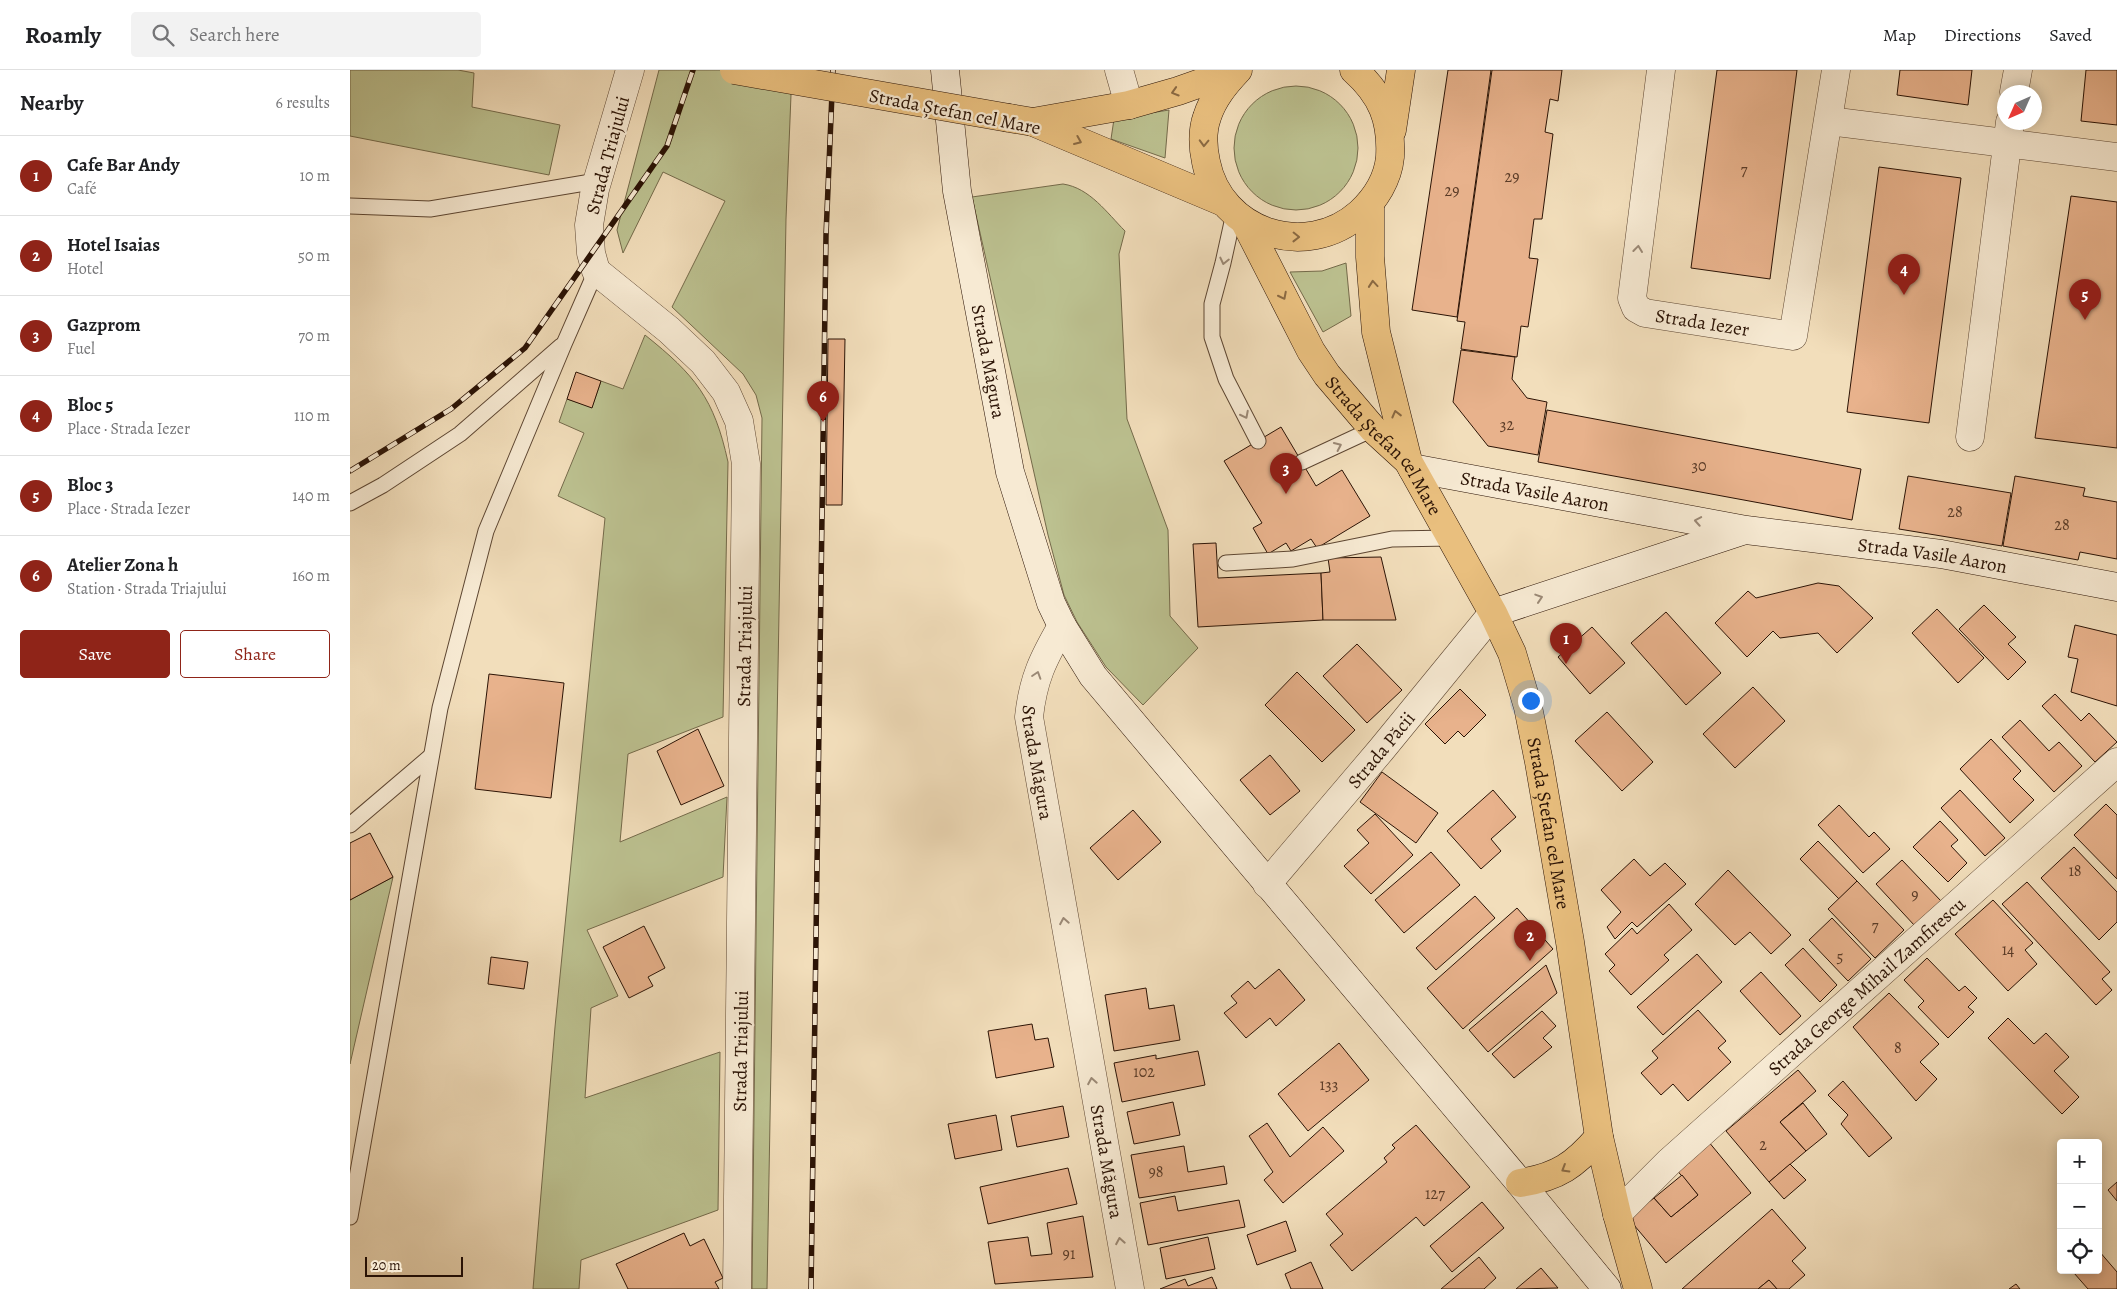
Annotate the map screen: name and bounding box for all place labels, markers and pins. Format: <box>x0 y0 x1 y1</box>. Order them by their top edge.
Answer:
pin: 4 <box>1888 254 1920 295</box>
pin: 5 <box>2069 279 2101 320</box>
pin: 6 <box>807 381 839 422</box>
pin: 3 <box>1270 453 1302 494</box>
pin: 1 <box>1550 623 1582 664</box>
pin: 2 <box>1514 920 1546 961</box>

